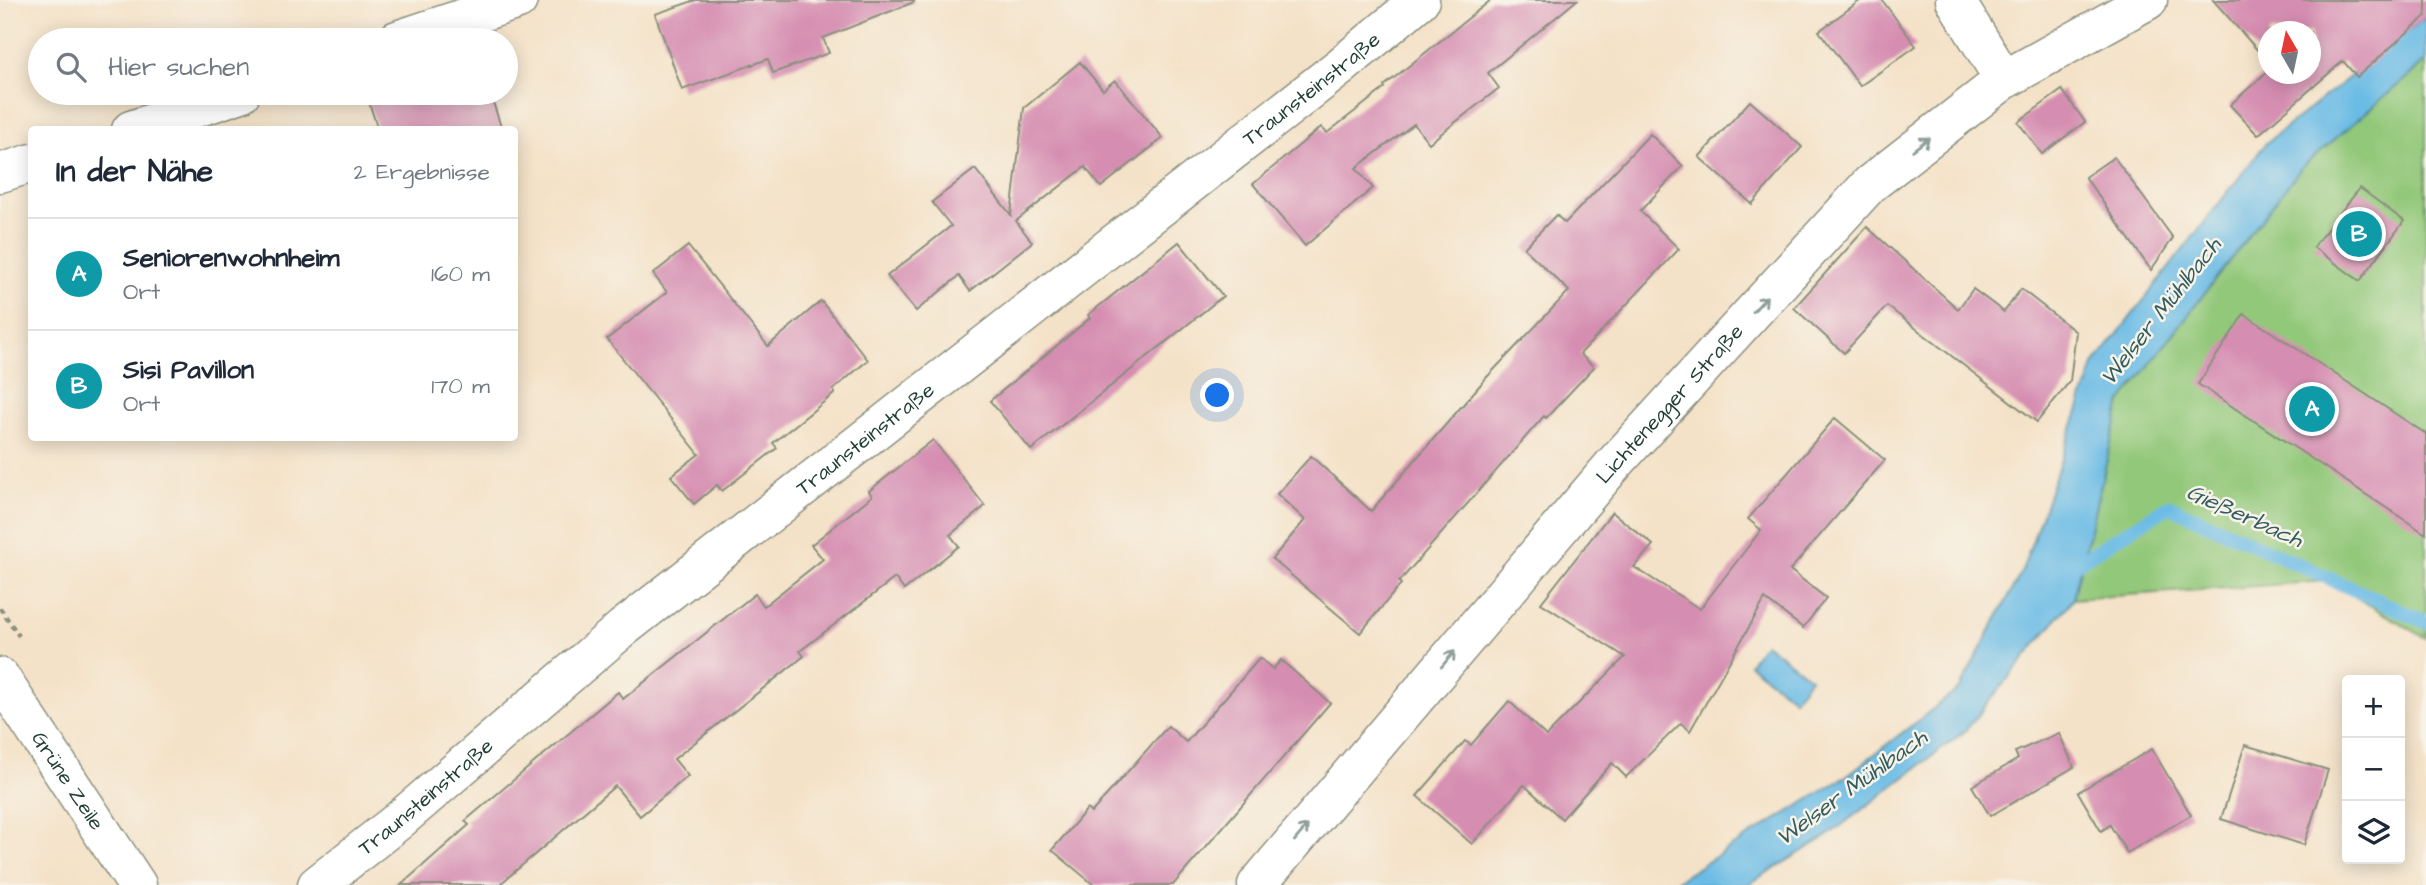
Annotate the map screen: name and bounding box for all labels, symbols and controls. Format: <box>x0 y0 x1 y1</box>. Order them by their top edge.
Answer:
north arrow <box>2258 21 2321 84</box>
street label: Traunsteinstraße <box>1237 25 1386 153</box>
search box <box>28 28 518 105</box>
icon: search <box>52 48 90 86</box>
text: Hier suchen <box>108 49 249 85</box>
one-way arrow <box>1911 137 1929 152</box>
text: In der Nähe <box>56 151 213 193</box>
text: 2 Ergebnisse <box>354 156 490 188</box>
pin: B <box>2336 208 2382 260</box>
water label: Welser Mühlbach <box>2093 230 2230 392</box>
text: Seniorenwohnheim <box>123 240 339 276</box>
text: A <box>72 258 86 290</box>
text: 160 m <box>431 258 490 290</box>
text: Ort <box>123 276 160 308</box>
one-way arrow <box>1752 295 1768 313</box>
street label: Lichtenegger Straße <box>1589 318 1750 490</box>
text: Sisi Pavillon <box>123 352 254 388</box>
text: B <box>71 370 87 402</box>
text: 170 m <box>431 370 490 402</box>
street label: Traunsteinstraße <box>790 376 941 502</box>
your location <box>1200 378 1234 412</box>
pin: A <box>2289 383 2335 435</box>
text: Ort <box>123 388 160 420</box>
water label: Gießerbach <box>2181 476 2309 556</box>
one-way arrow <box>1441 651 1456 669</box>
map controls <box>2342 675 2405 864</box>
button: + <box>2342 675 2405 738</box>
water label: Welser Mühlbach <box>1769 721 1935 854</box>
street label: Grüne Zeile <box>25 726 111 836</box>
street label: Traunsteinstraße <box>352 732 500 862</box>
button: − <box>2342 738 2405 801</box>
button: layers <box>2342 801 2405 864</box>
one-way arrow <box>1293 824 1309 842</box>

